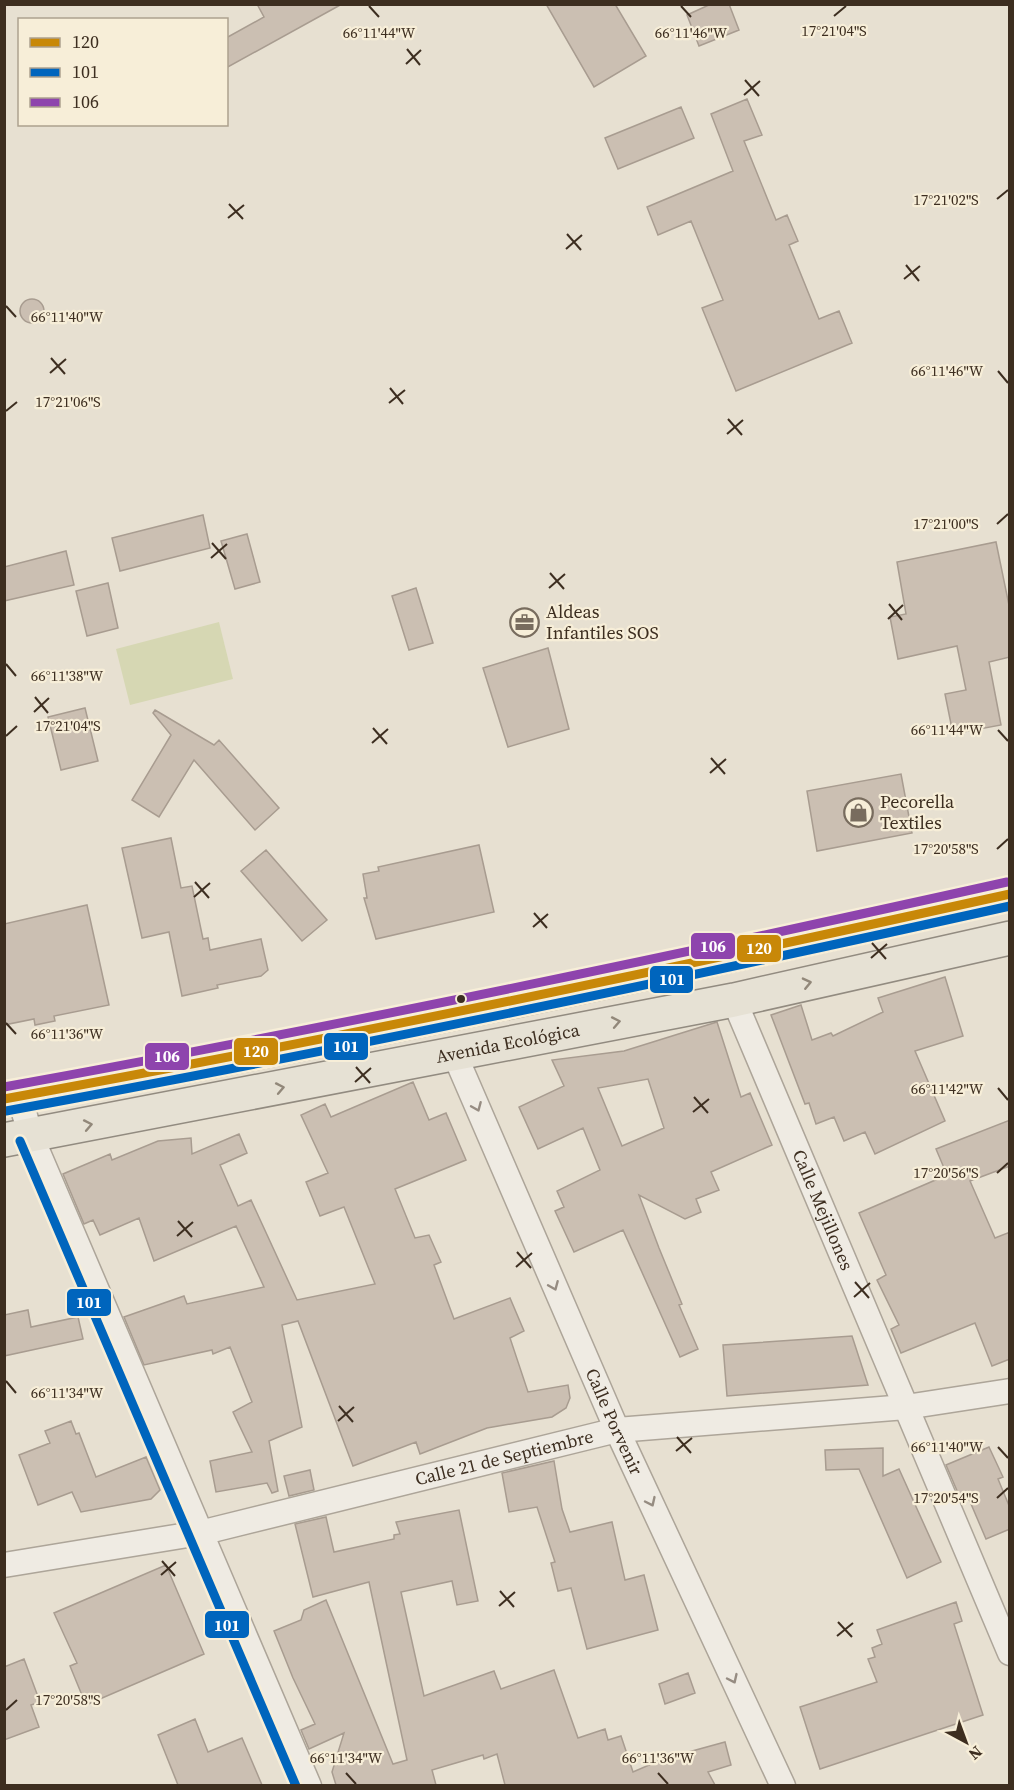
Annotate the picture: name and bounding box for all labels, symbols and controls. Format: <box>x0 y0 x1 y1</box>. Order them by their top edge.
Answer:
legend <box>18 18 228 126</box>
text: 17°21'04"S <box>801 20 867 41</box>
text: 66°11'44"W <box>343 22 416 43</box>
text: 66°11'46"W <box>655 22 728 43</box>
text: 120 <box>72 29 99 54</box>
text: 101 <box>72 59 99 84</box>
text: 106 <box>72 89 99 114</box>
text: 17°21'02"S <box>913 189 979 210</box>
text: 66°11'40"W <box>31 306 104 327</box>
text: 66°11'46"W <box>911 360 984 381</box>
text: 17°21'06"S <box>35 391 101 412</box>
text: 17°21'00"S <box>913 513 979 534</box>
place label: Aldeas Infantiles SOS <box>546 599 659 645</box>
office icon: Aldeas Infantiles SOS <box>509 606 541 638</box>
text: 66°11'38"W <box>31 665 104 686</box>
text: 17°21'04"S <box>35 715 101 736</box>
text: 66°11'44"W <box>911 719 984 740</box>
place label: Pecorella Textiles <box>880 789 955 835</box>
shop icon: Pecorella Textiles <box>843 796 875 828</box>
text: 17°20'58"S <box>913 838 979 859</box>
line badge: 106 <box>690 932 736 960</box>
line badge: 120 <box>736 934 782 963</box>
text: 106 <box>700 935 726 957</box>
text: 120 <box>746 937 772 959</box>
line badge: 101 <box>649 965 694 994</box>
text: 101 <box>659 968 685 990</box>
one-way arrow <box>801 978 811 991</box>
unlabelled marker <box>455 993 467 1005</box>
one-way arrow <box>610 1016 620 1029</box>
street label: Avenida Ecológica <box>434 1017 582 1069</box>
text: 66°11'36"W <box>31 1023 104 1044</box>
line badge: 101 <box>323 1032 369 1061</box>
text: 101 <box>333 1035 359 1057</box>
line badge: 120 <box>233 1037 279 1066</box>
text: 120 <box>243 1040 269 1062</box>
line badge: 106 <box>144 1042 190 1071</box>
text: 106 <box>154 1045 180 1067</box>
text: 66°11'42"W <box>911 1078 984 1099</box>
one-way arrow <box>275 1082 285 1095</box>
one-way arrow <box>470 1100 482 1111</box>
one-way arrow <box>83 1119 93 1132</box>
street label: Calle Mejillones <box>787 1146 860 1274</box>
text: 17°20'56"S <box>913 1162 979 1183</box>
one-way arrow <box>547 1279 559 1290</box>
line badge: 101 <box>66 1288 112 1317</box>
text: 101 <box>76 1291 102 1313</box>
street label: Calle Porvenir <box>580 1364 649 1479</box>
text: 66°11'34"W <box>31 1382 104 1403</box>
street label: Calle 21 de Septiembre <box>412 1423 596 1491</box>
text: 66°11'40"W <box>911 1436 984 1457</box>
text: 17°20'54"S <box>913 1487 979 1508</box>
one-way arrow <box>643 1496 655 1507</box>
line badge: 101 <box>204 1610 250 1639</box>
text: 101 <box>214 1614 240 1636</box>
one-way arrow <box>726 1673 738 1684</box>
text: 17°20'58"S <box>35 1689 101 1710</box>
north arrow <box>936 1712 996 1772</box>
text: N <box>964 1741 987 1766</box>
text: 66°11'34"W <box>310 1747 383 1768</box>
text: 66°11'36"W <box>622 1747 695 1768</box>

